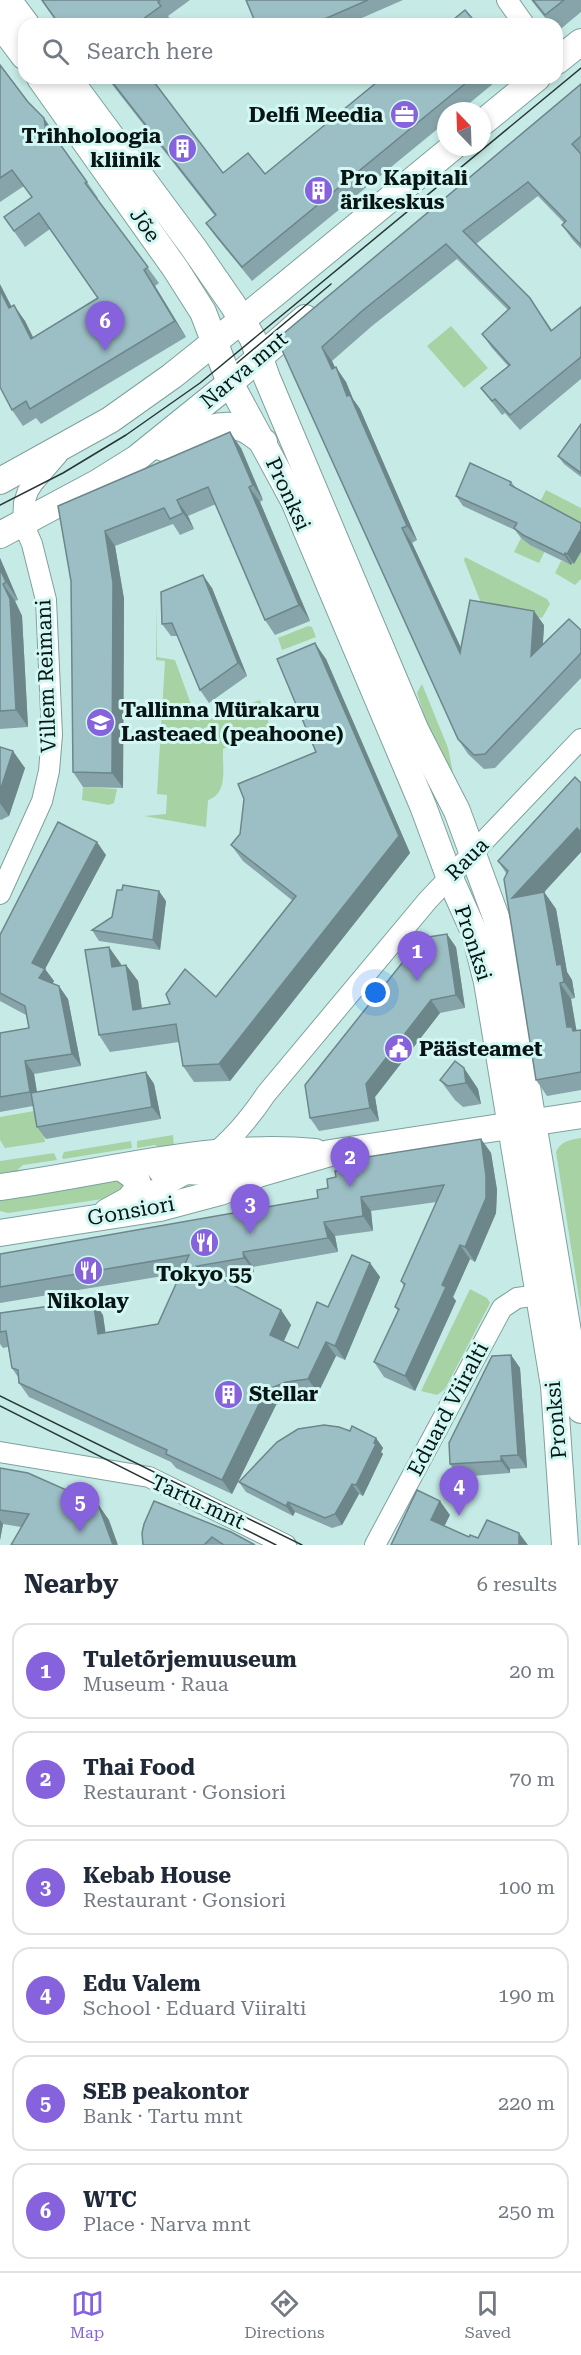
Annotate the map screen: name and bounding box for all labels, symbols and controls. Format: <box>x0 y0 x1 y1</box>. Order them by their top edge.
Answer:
search box <box>18 18 563 84</box>
icon: search <box>39 35 72 68</box>
text: Search here <box>87 39 213 64</box>
office icon: Delfi Meedia <box>388 99 420 131</box>
north arrow <box>437 102 491 156</box>
place label: Delfi Meedia <box>249 103 384 127</box>
place label: Trihholoogia kliinik <box>21 124 162 172</box>
building icon: Trihholoogia kliinik <box>166 132 198 164</box>
place label: Pro Kapitali ärikeskus <box>340 166 468 214</box>
building icon: Pro Kapitali ärikeskus <box>303 174 335 206</box>
street label: Jõe <box>125 203 165 247</box>
pin: 6 <box>86 302 124 351</box>
street label: Narva mnt <box>196 327 292 413</box>
street label: Pronksi <box>261 454 315 535</box>
street label: Villem Reimani <box>31 599 61 753</box>
place label: Tallinna Mürakaru Lasteaed (peahoone) <box>121 698 344 746</box>
school or university icon: Tallinna Mürakaru Lasteaed (peahoone) <box>84 706 116 738</box>
street label: Raua <box>441 832 494 885</box>
street label: Pronksi <box>450 902 497 984</box>
pin: 1 <box>398 932 436 981</box>
your location <box>361 978 390 1007</box>
public building icon: Päästeamet <box>382 1033 414 1065</box>
place label: Päästeamet <box>419 1037 543 1061</box>
pin: 2 <box>330 1138 370 1187</box>
pin: 3 <box>230 1184 270 1234</box>
street label: Gonsiori <box>86 1191 177 1230</box>
restaurant icon: Tokyo 55 <box>188 1227 220 1259</box>
restaurant icon: Nikolay <box>72 1254 104 1286</box>
place label: Tokyo 55 <box>156 1262 252 1286</box>
place label: Nikolay <box>47 1289 129 1313</box>
street label: Eduard Viiralti <box>403 1338 493 1480</box>
building icon: Stellar <box>212 1378 244 1410</box>
street label: Pronksi <box>541 1380 571 1460</box>
place label: Stellar <box>249 1382 319 1406</box>
pin: 4 <box>440 1466 478 1516</box>
street label: Tartu mnt <box>148 1470 248 1534</box>
pin: 5 <box>60 1482 100 1532</box>
text: Nearby <box>24 1569 118 1599</box>
text: 6 results <box>477 1572 557 1596</box>
text: Tuletõrjemuuseum <box>83 1647 297 1672</box>
text: 1 <box>40 1659 51 1683</box>
text: 20 m <box>509 1659 555 1683</box>
text: Museum · Raua <box>83 1672 228 1696</box>
text: Thai Food <box>83 1755 195 1780</box>
text: 2 <box>40 1767 51 1791</box>
text: 70 m <box>509 1767 555 1791</box>
text: Restaurant · Gonsiori <box>83 1780 286 1804</box>
text: Kebab House <box>83 1863 231 1888</box>
text: 3 <box>40 1875 51 1899</box>
text: 100 m <box>498 1875 555 1899</box>
text: Restaurant · Gonsiori <box>83 1888 286 1912</box>
text: Edu Valem <box>83 1971 201 1996</box>
text: 4 <box>40 1983 51 2007</box>
text: 190 m <box>498 1983 555 2007</box>
text: School · Eduard Viiralti <box>83 1996 306 2020</box>
text: SEB peakontor <box>83 2079 249 2104</box>
text: 5 <box>40 2091 51 2115</box>
text: 220 m <box>498 2091 555 2115</box>
text: Bank · Tartu mnt <box>83 2104 243 2128</box>
text: WTC <box>83 2187 137 2212</box>
text: 6 <box>40 2199 51 2223</box>
text: 250 m <box>498 2199 555 2223</box>
text: Place · Narva mnt <box>83 2212 251 2236</box>
tab: Map <box>70 2287 104 2342</box>
tab: Directions <box>244 2287 325 2342</box>
tab: Saved <box>465 2287 511 2342</box>

